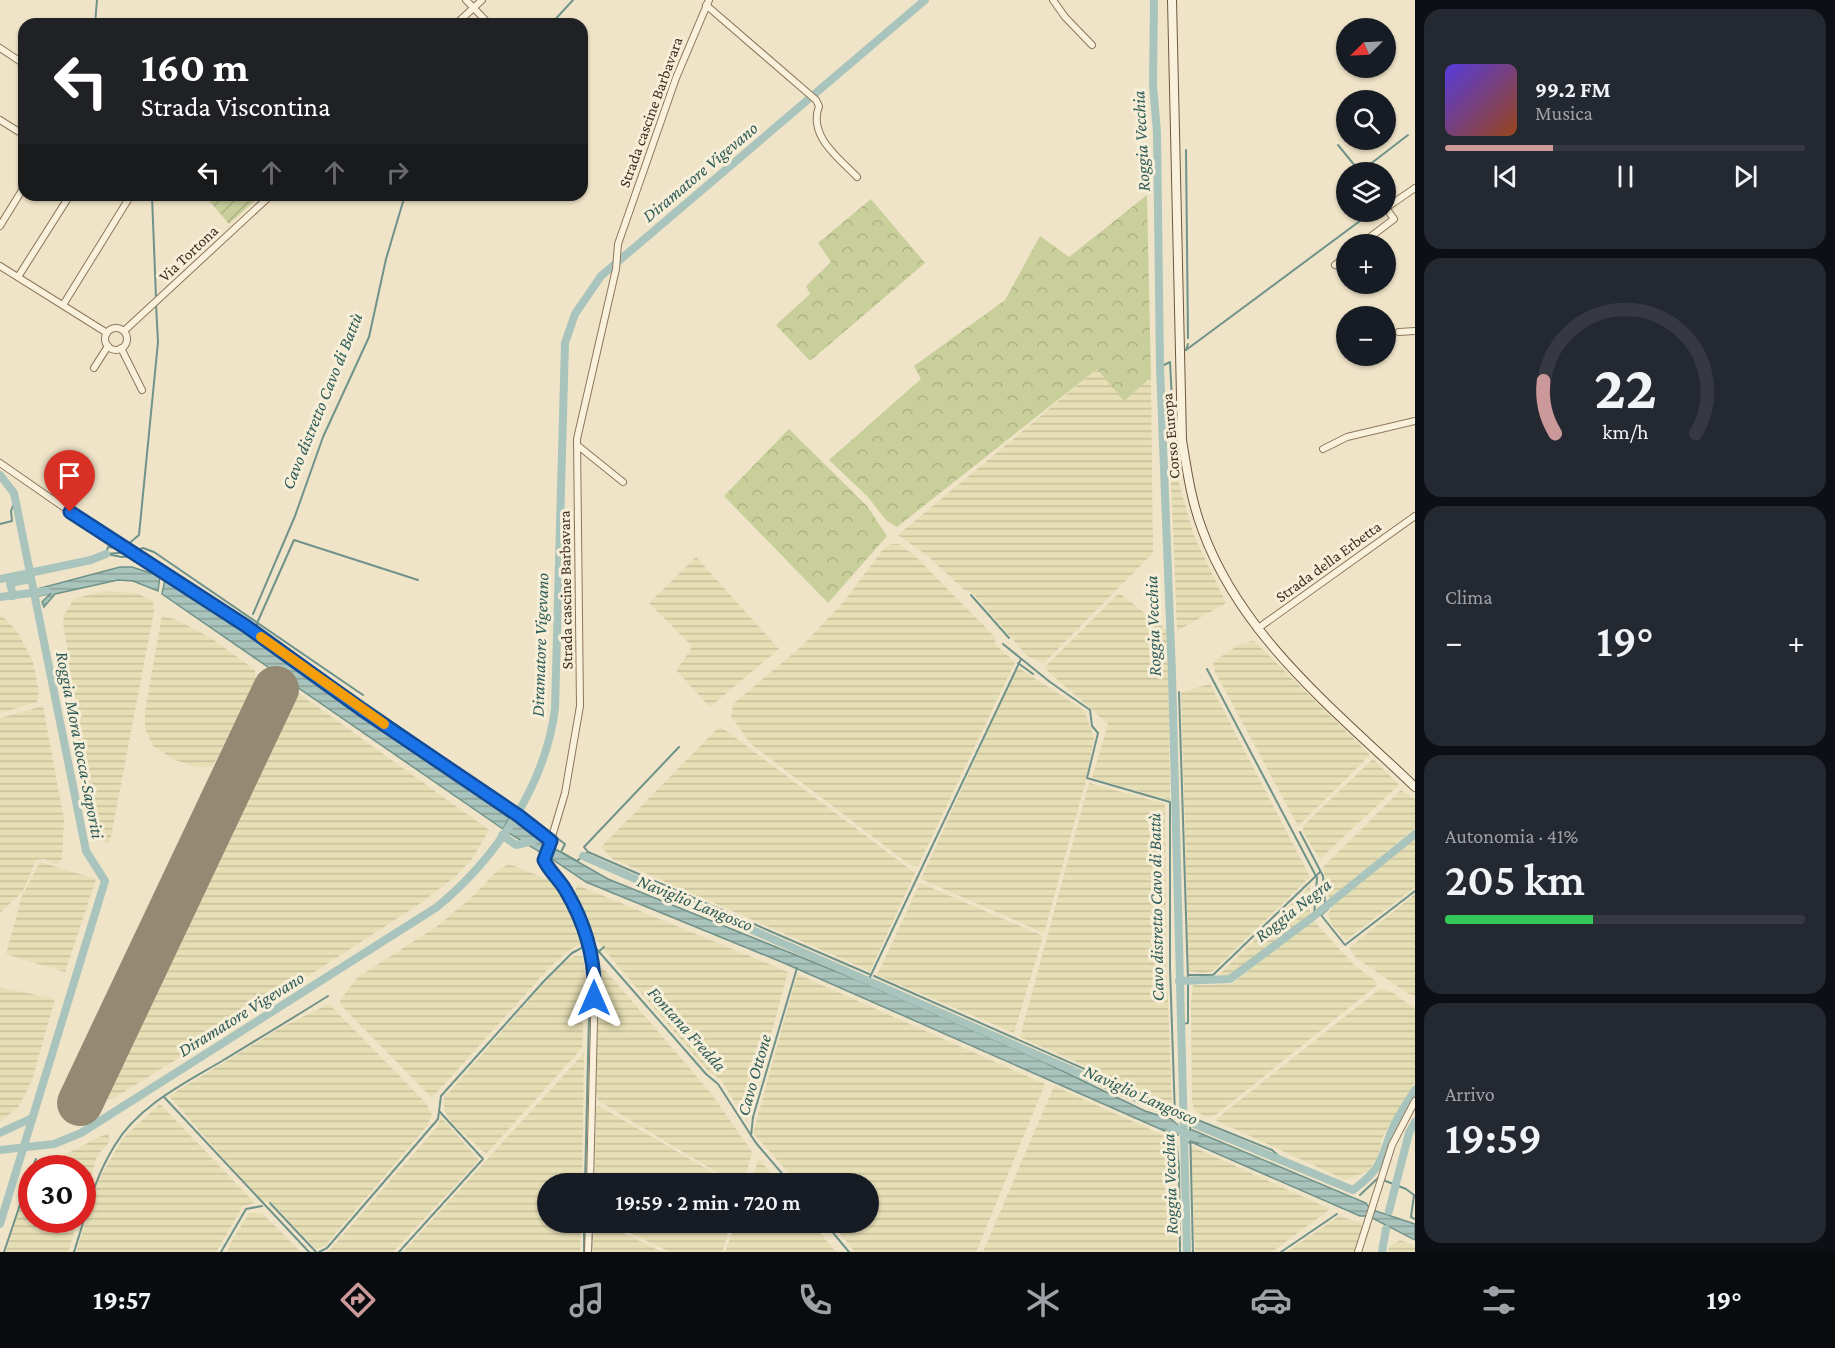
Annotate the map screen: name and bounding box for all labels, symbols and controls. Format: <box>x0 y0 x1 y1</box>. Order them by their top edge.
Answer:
north arrow <box>1336 18 1396 78</box>
map controls <box>1336 18 1396 366</box>
street label: Strada cascine Barbavara <box>615 34 686 190</box>
icon: left <box>42 42 120 120</box>
text: 160 m <box>141 43 249 90</box>
text: 99.2 FM <box>1535 77 1611 102</box>
water label: Roggia Vecchia <box>1128 89 1154 192</box>
button: search <box>1336 90 1396 150</box>
text: Strada Viscontina <box>141 92 331 122</box>
text: Musica <box>1535 102 1593 124</box>
water label: Diramatore Vigevano <box>638 118 762 226</box>
icon: left <box>192 156 225 189</box>
icon: ahead <box>255 156 288 189</box>
icon: ahead <box>318 156 351 189</box>
icon: right <box>381 156 414 189</box>
icon: previous <box>1489 160 1522 193</box>
icon: pause <box>1609 160 1642 193</box>
icon: next <box>1729 160 1762 193</box>
button: layers <box>1336 162 1396 222</box>
street label: Via Tortona <box>155 221 222 285</box>
button: + <box>1336 234 1396 294</box>
button: − <box>1336 306 1396 366</box>
water label: Cavo distretto Cavo di Battù <box>277 310 367 492</box>
text: 22 <box>1594 353 1656 422</box>
street label: Corso Europa <box>1158 392 1184 480</box>
text: km/h <box>1602 421 1649 445</box>
pin <box>44 450 95 512</box>
icon: arrive <box>53 459 86 492</box>
street label: Strada cascine Barbavara <box>556 510 575 670</box>
street label: Strada della Erbetta <box>1272 517 1385 605</box>
water label: Diramatore Vigevano <box>527 572 553 718</box>
water label: Roggia Vecchia <box>1141 575 1165 677</box>
text: Clima <box>1445 586 1493 608</box>
text: 19° <box>1597 616 1653 666</box>
text: − <box>1445 623 1462 660</box>
text: + <box>1788 623 1805 660</box>
water label: Roggia Mora Rocca-Saporiti <box>52 650 108 840</box>
water label: Cavo distretto Cavo di Battù <box>1144 813 1168 1001</box>
text: Autonomia · 41% <box>1445 825 1578 847</box>
text: 205 km <box>1445 855 1585 905</box>
water label: Naviglio Langosco <box>634 871 756 935</box>
water label: Roggia Negra <box>1251 874 1335 946</box>
position arrow <box>562 966 626 1030</box>
water label: Diramatore Vigevano <box>174 967 308 1061</box>
water label: Fontana Fredda <box>644 983 731 1076</box>
water label: Cavo Ottone <box>733 1032 775 1118</box>
water label: Naviglio Langosco <box>1081 1061 1201 1129</box>
text: Arrivo <box>1445 1083 1495 1105</box>
text: 19:59 <box>1445 1113 1542 1163</box>
water label: Roggia Vecchia <box>1158 1133 1182 1235</box>
speed limit sign: 30 <box>18 1155 96 1233</box>
text: 19:59 · 2 min · 720 m <box>616 1190 800 1215</box>
icon: directions <box>337 1279 379 1321</box>
icon: music <box>566 1279 608 1321</box>
icon: phone <box>794 1279 836 1321</box>
icon: climate <box>1022 1279 1064 1321</box>
icon: car <box>1250 1279 1292 1321</box>
icon: filters <box>1478 1279 1520 1321</box>
text: 19:57 <box>93 1285 151 1315</box>
text: 19° <box>1707 1285 1742 1315</box>

